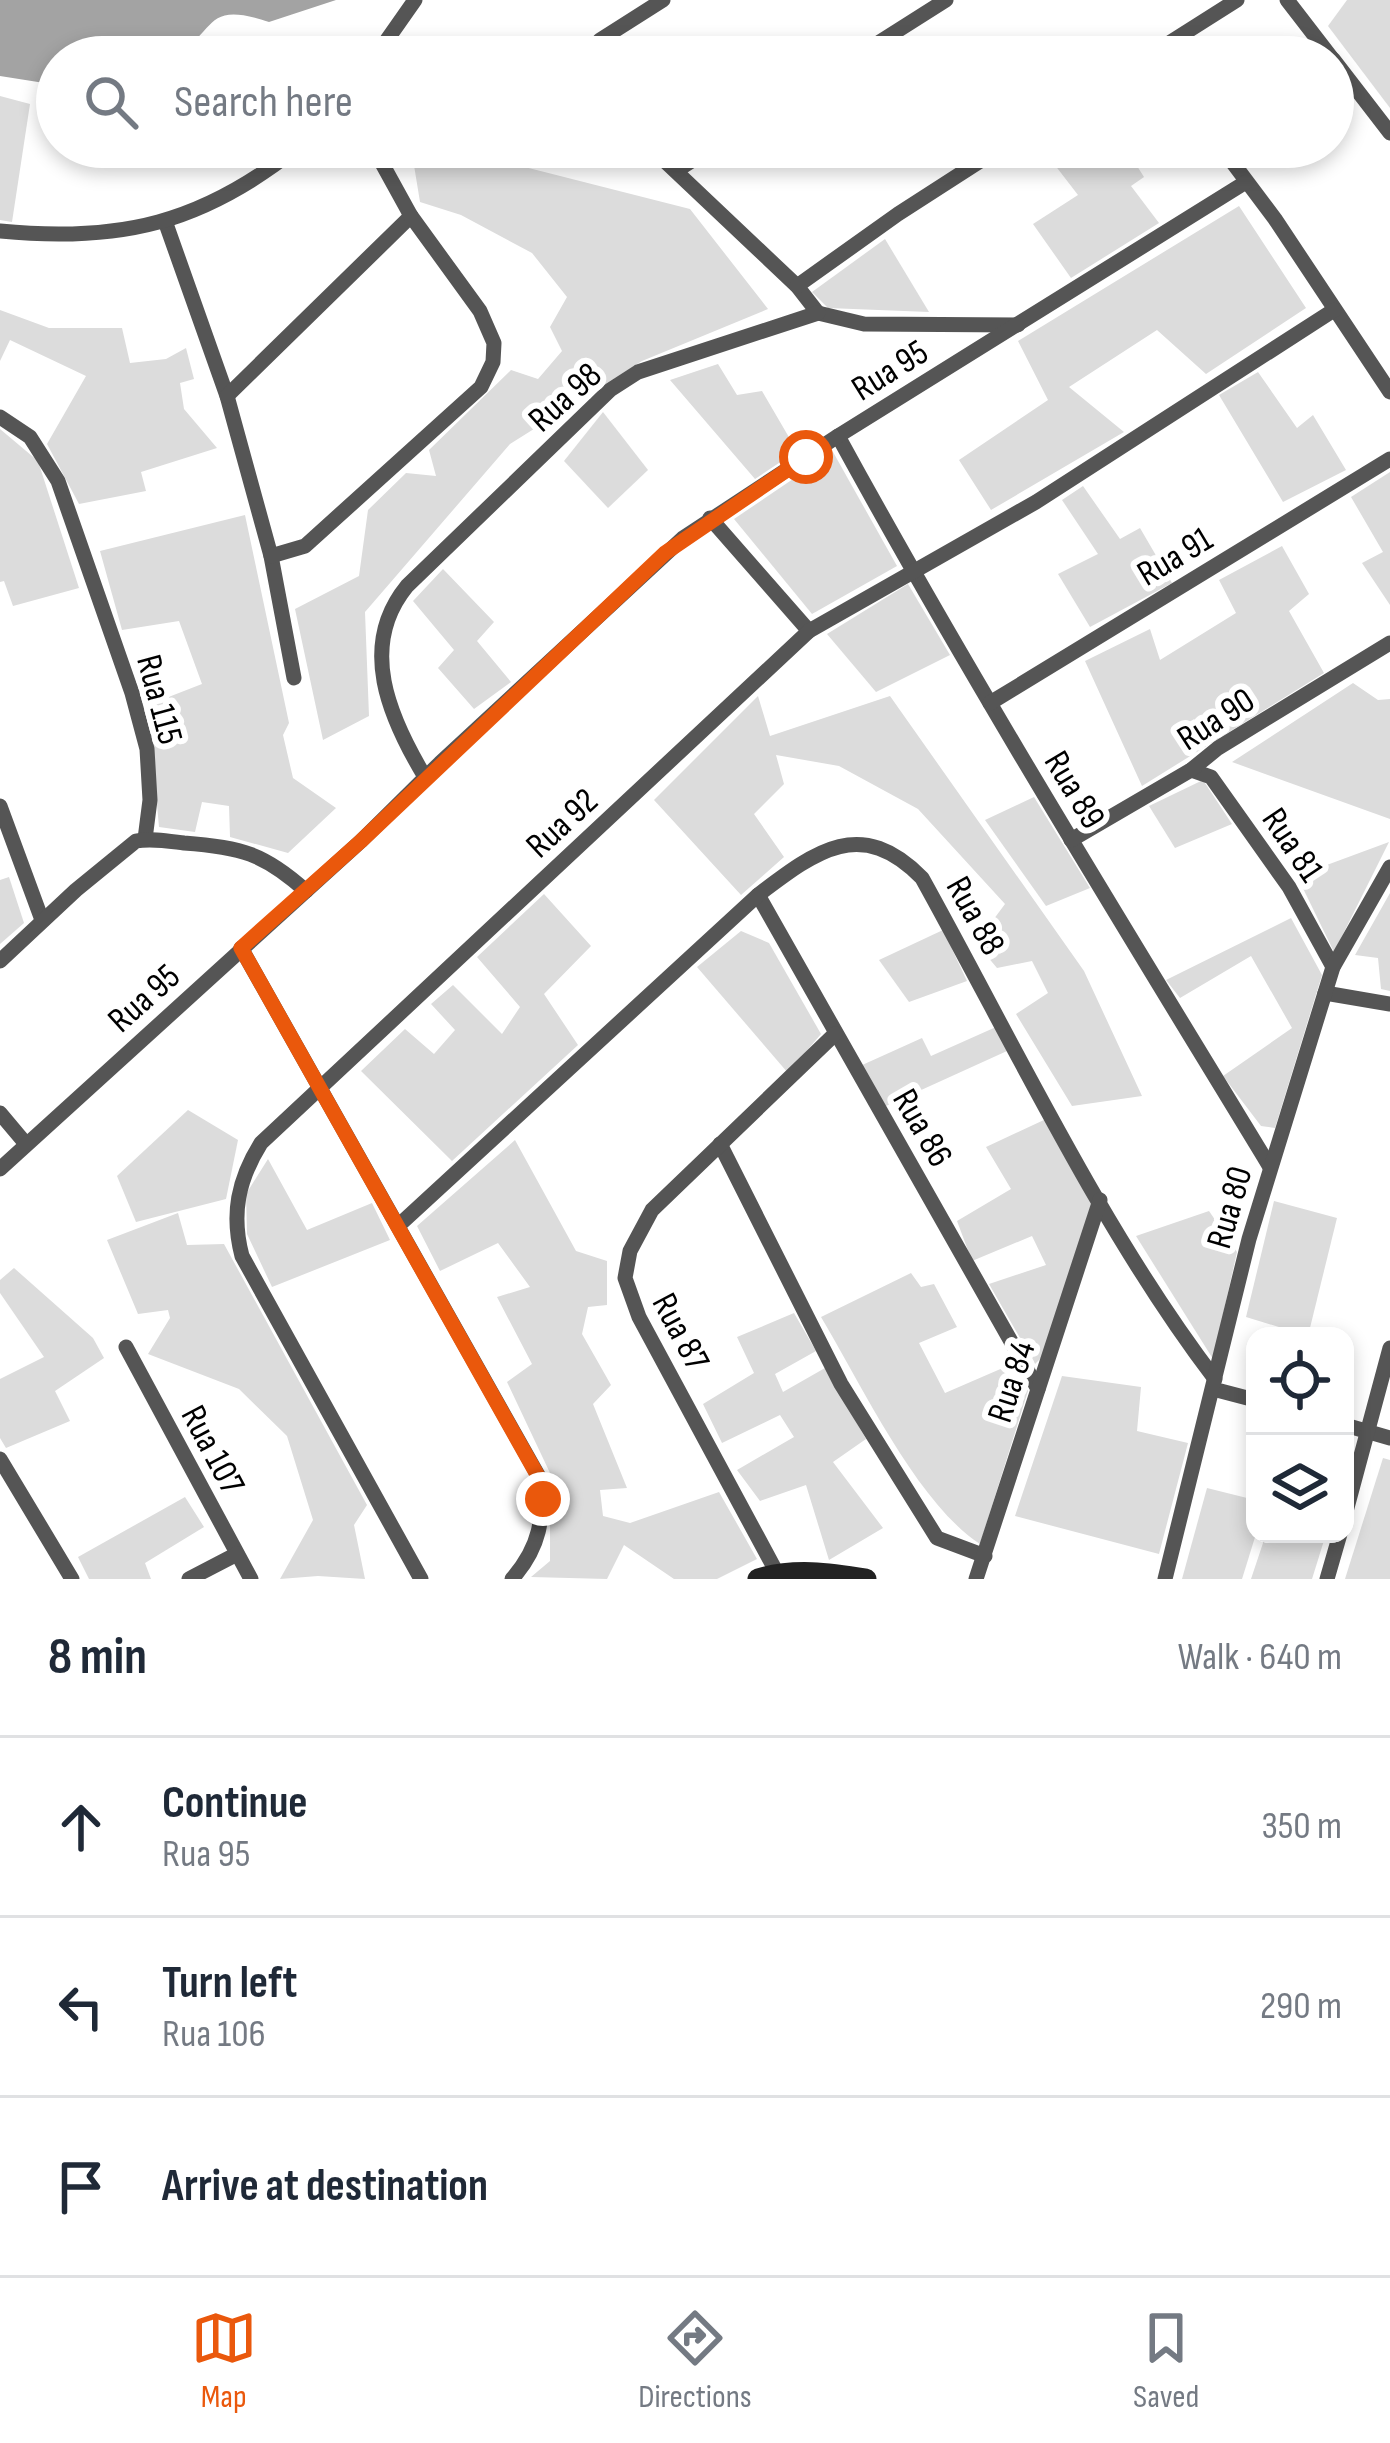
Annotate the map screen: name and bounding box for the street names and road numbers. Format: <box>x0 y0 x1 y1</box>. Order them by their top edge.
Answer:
street label: Rua 95 <box>844 331 936 411</box>
street label: Rua 98 <box>520 354 611 442</box>
street label: Rua 91 <box>1130 518 1221 596</box>
street label: Rua 115 <box>126 650 191 749</box>
street label: Rua 90 <box>1170 679 1263 761</box>
street label: Rua 89 <box>1034 744 1114 837</box>
street label: Rua 92 <box>518 780 607 868</box>
street label: Rua 81 <box>1252 800 1332 891</box>
street label: Rua 88 <box>936 870 1014 963</box>
street label: Rua 95 <box>100 956 189 1042</box>
street label: Rua 86 <box>883 1082 961 1175</box>
street label: Rua 80 <box>1198 1162 1263 1254</box>
street label: Rua 87 <box>642 1286 718 1379</box>
street label: Rua 84 <box>979 1336 1046 1428</box>
street label: Rua 107 <box>171 1398 253 1502</box>

